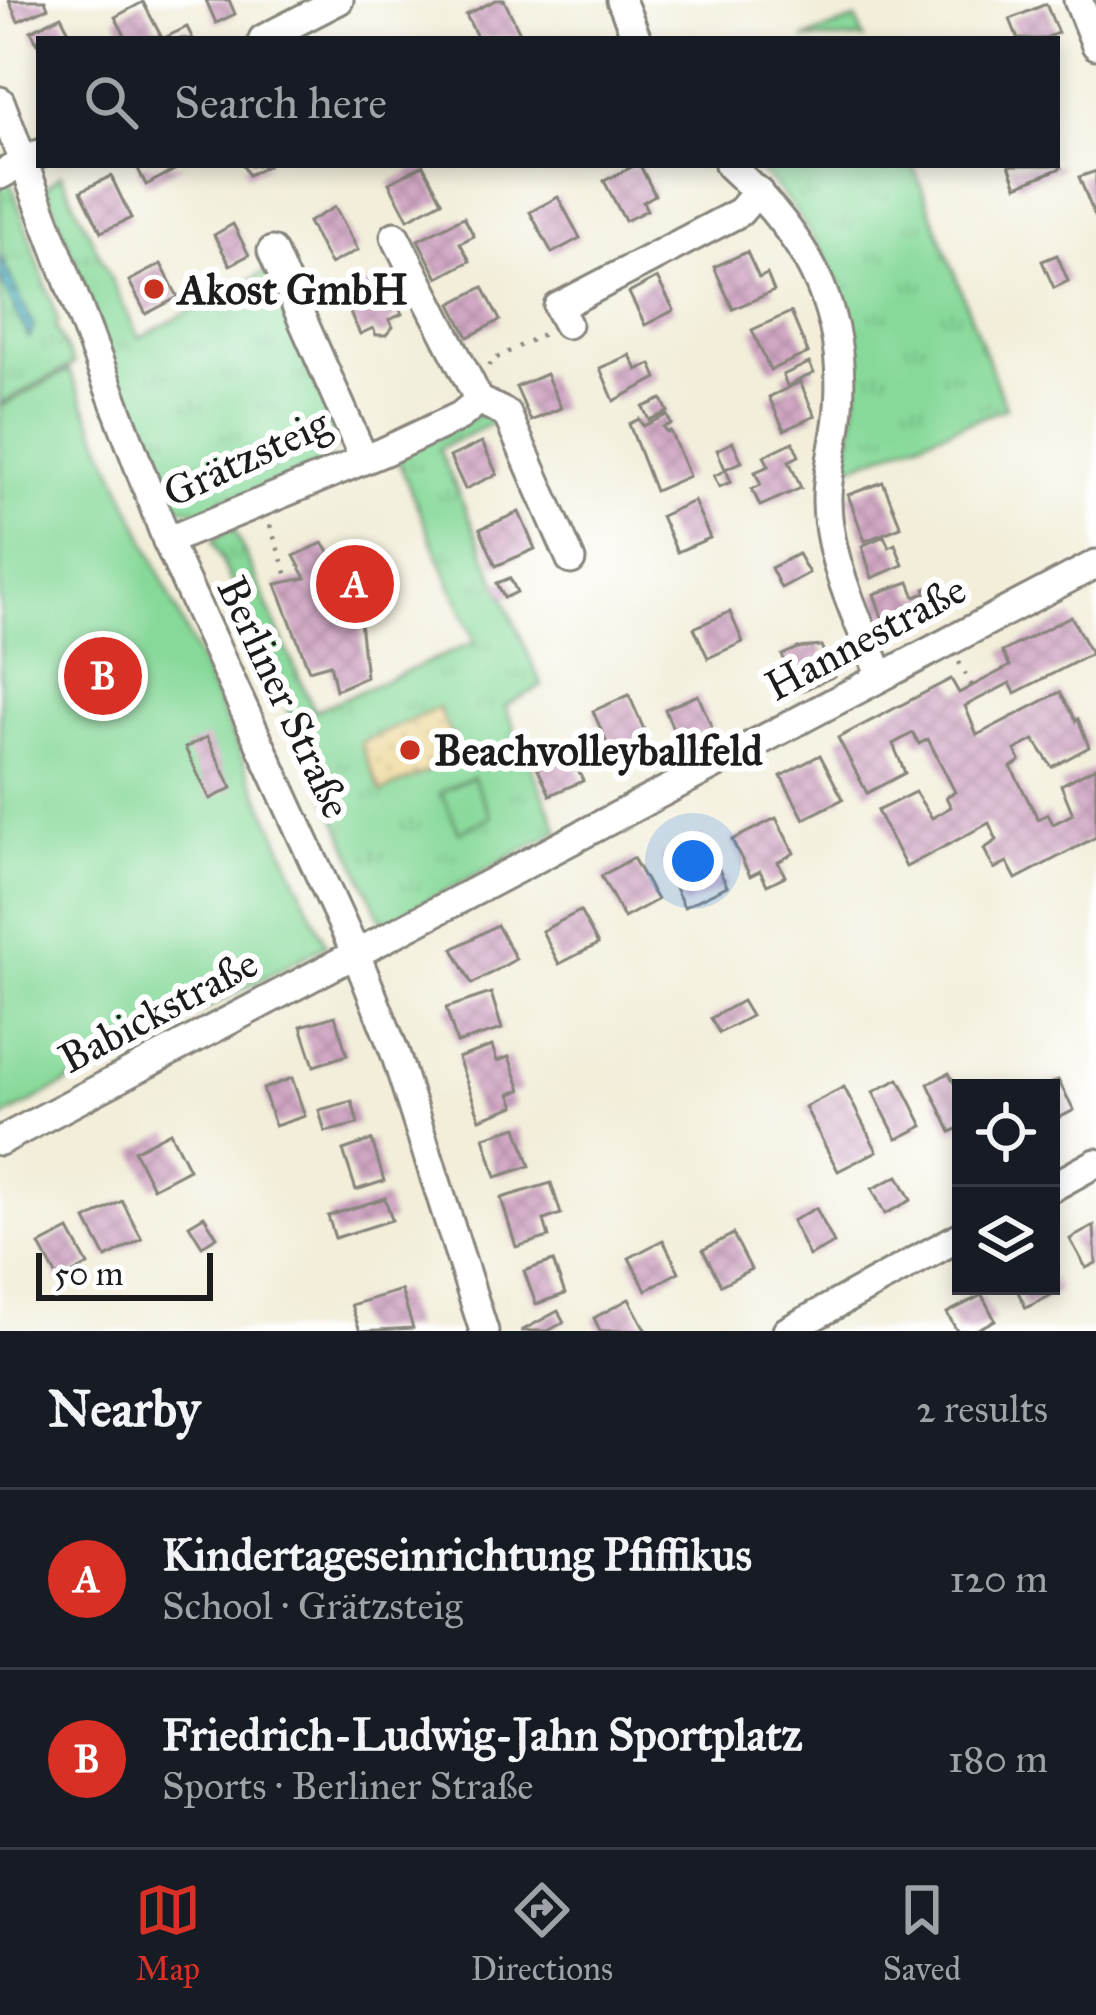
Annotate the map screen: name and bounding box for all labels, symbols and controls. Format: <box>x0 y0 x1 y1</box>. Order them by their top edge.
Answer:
search box <box>36 36 1060 168</box>
icon: search <box>78 69 144 135</box>
text: Search here <box>174 75 387 130</box>
place label: Akost GmbH <box>175 264 408 316</box>
marker: Akost GmbH <box>141 276 167 302</box>
street label: Grätzsteig <box>155 397 338 519</box>
pin: A <box>316 539 394 629</box>
street label: Hannestraße <box>756 563 975 712</box>
street label: Berliner Straße <box>205 568 363 826</box>
pin: B <box>64 631 142 721</box>
place label: Beachvolleyballfeld <box>434 725 763 777</box>
marker: Beachvolleyballfeld <box>397 737 423 763</box>
your location <box>663 831 723 891</box>
street label: Babickstraße <box>50 937 267 1085</box>
map controls <box>952 1079 1060 1295</box>
button: locate <box>952 1079 1060 1187</box>
button: layers <box>952 1187 1060 1295</box>
scale bar <box>36 1247 213 1300</box>
text: 50 m <box>54 1254 123 1294</box>
text: Nearby <box>48 1378 200 1440</box>
text: 2 results <box>916 1385 1048 1433</box>
text: Kindertageseinrichtung Pfiffikus <box>162 1527 752 1582</box>
text: A <box>74 1555 100 1603</box>
text: 120 m <box>949 1555 1048 1603</box>
text: School · Grätzsteig <box>162 1582 463 1630</box>
text: Friedrich-Ludwig-Jahn Sportplatz <box>162 1707 803 1762</box>
text: B <box>74 1735 100 1783</box>
text: 180 m <box>948 1735 1048 1783</box>
text: Sports · Berliner Straße <box>162 1762 534 1810</box>
tab: Map <box>135 1877 201 1989</box>
tab: Directions <box>471 1877 613 1989</box>
tab: Saved <box>883 1877 961 1989</box>

